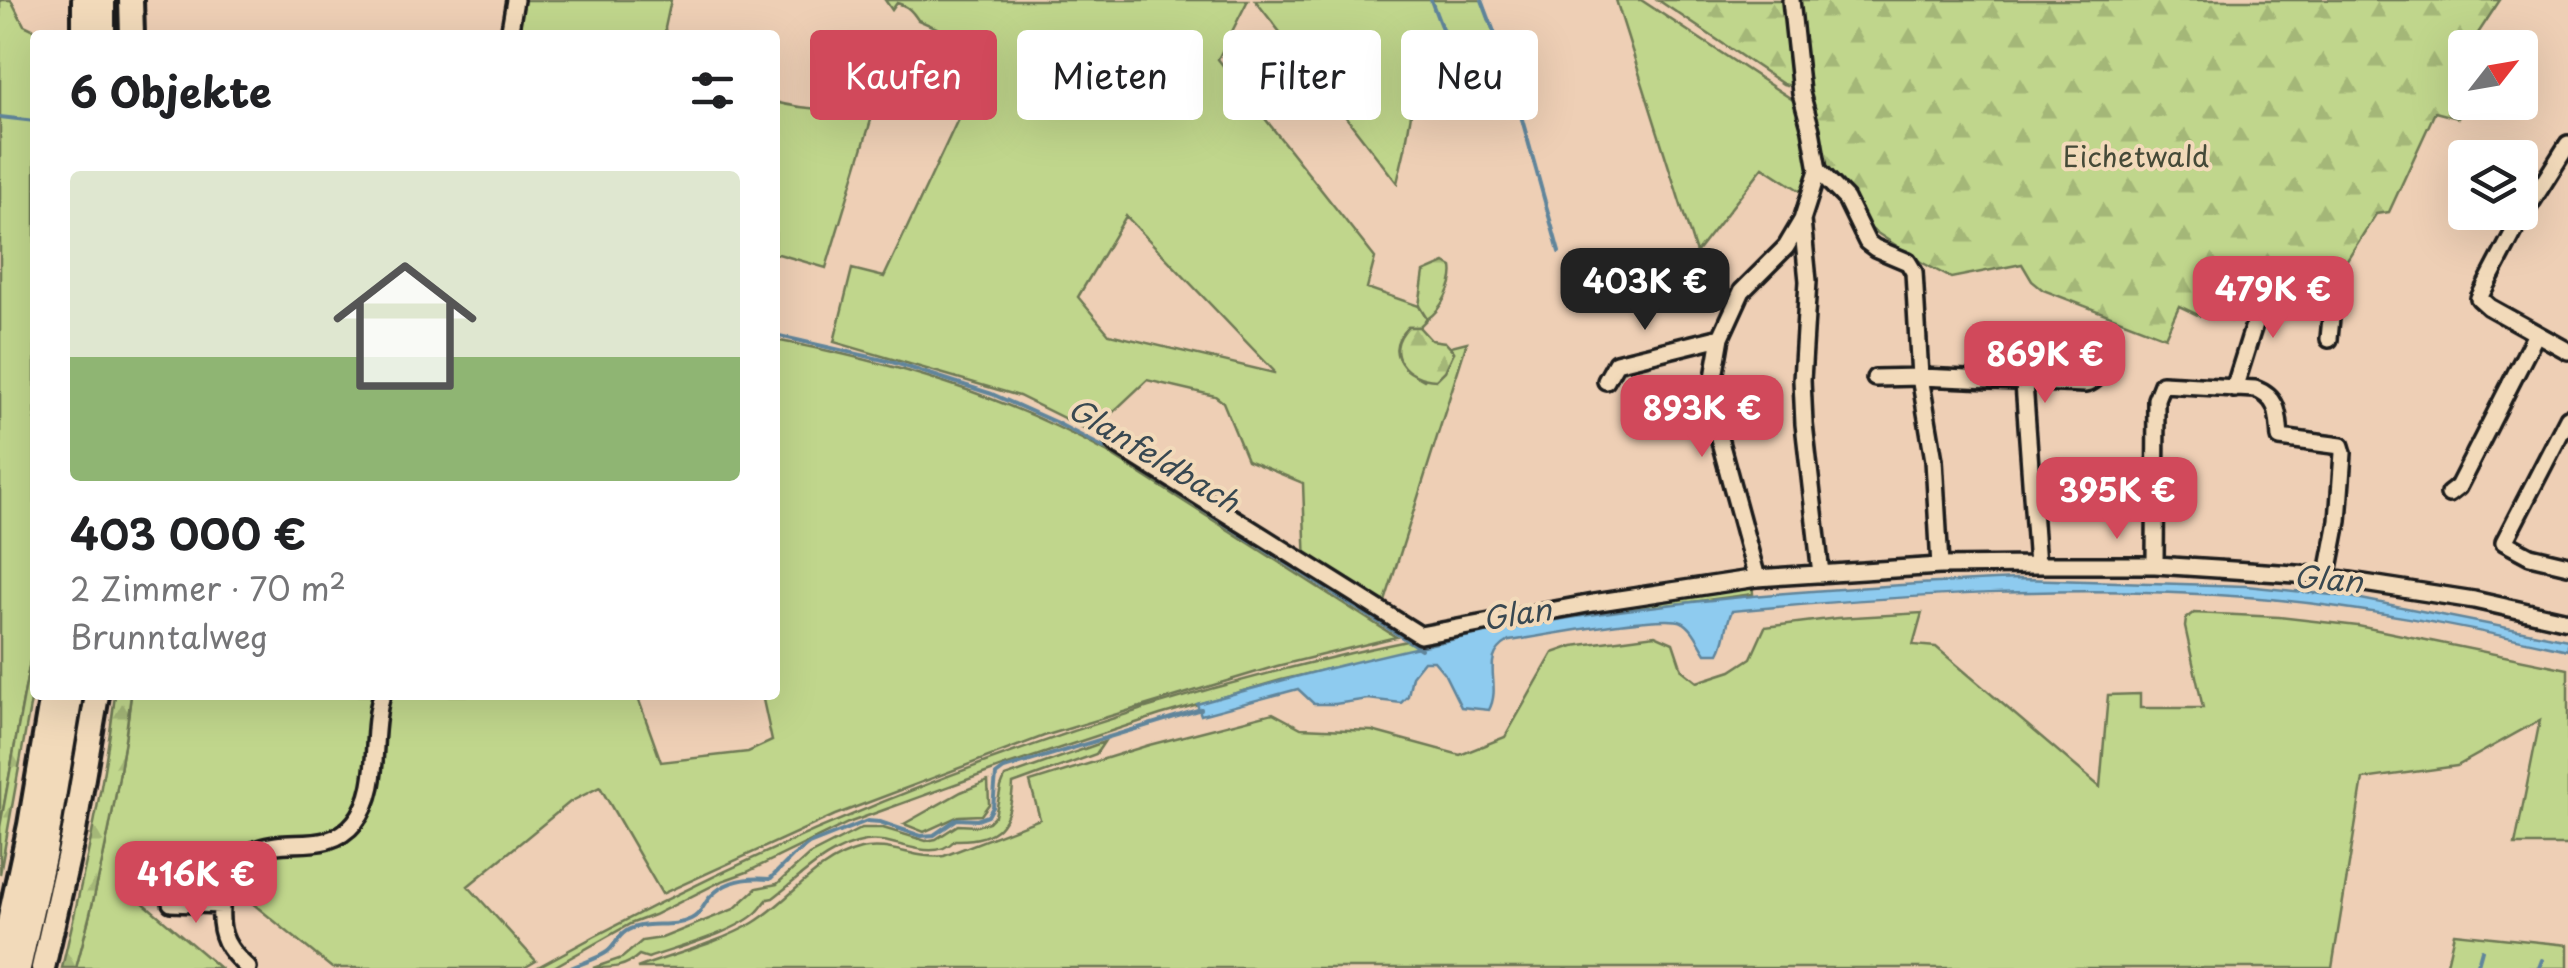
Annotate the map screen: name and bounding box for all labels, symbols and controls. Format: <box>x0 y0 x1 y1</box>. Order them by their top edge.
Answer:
chip: Kaufen <box>810 30 997 120</box>
chip: Mieten <box>1017 30 1203 120</box>
chip: Filter <box>1223 30 1381 120</box>
chip: Neu <box>1401 30 1538 120</box>
north arrow <box>2448 30 2538 120</box>
map controls <box>2448 30 2538 230</box>
text: 6 Objekte <box>70 59 272 122</box>
icon: filters <box>685 63 740 118</box>
park label: Eichetwald <box>2063 134 2209 177</box>
button: layers <box>2448 140 2538 230</box>
icon: home <box>315 236 495 416</box>
pin: 403K € <box>1564 248 1726 333</box>
text: 403K € <box>1583 256 1707 304</box>
pin: 479K € <box>2192 256 2354 341</box>
text: 479K € <box>2215 264 2331 312</box>
pin: 869K € <box>1964 321 2126 406</box>
text: 869K € <box>1986 329 2104 377</box>
pin: 893K € <box>1621 375 1783 460</box>
text: 893K € <box>1642 383 1762 431</box>
water label: Glanfeldbach <box>1060 385 1249 523</box>
pin: 395K € <box>2036 457 2198 542</box>
text: 395K € <box>2058 465 2176 513</box>
text: 403 000 € <box>70 501 306 564</box>
water label: Glan <box>2292 552 2366 603</box>
text: 2 Zimmer · 70 m² <box>70 564 346 612</box>
water label: Glan <box>1479 585 1555 640</box>
text: Brunntalweg <box>70 612 268 660</box>
pin: 416K € <box>115 841 277 926</box>
text: 416K € <box>137 849 255 897</box>

